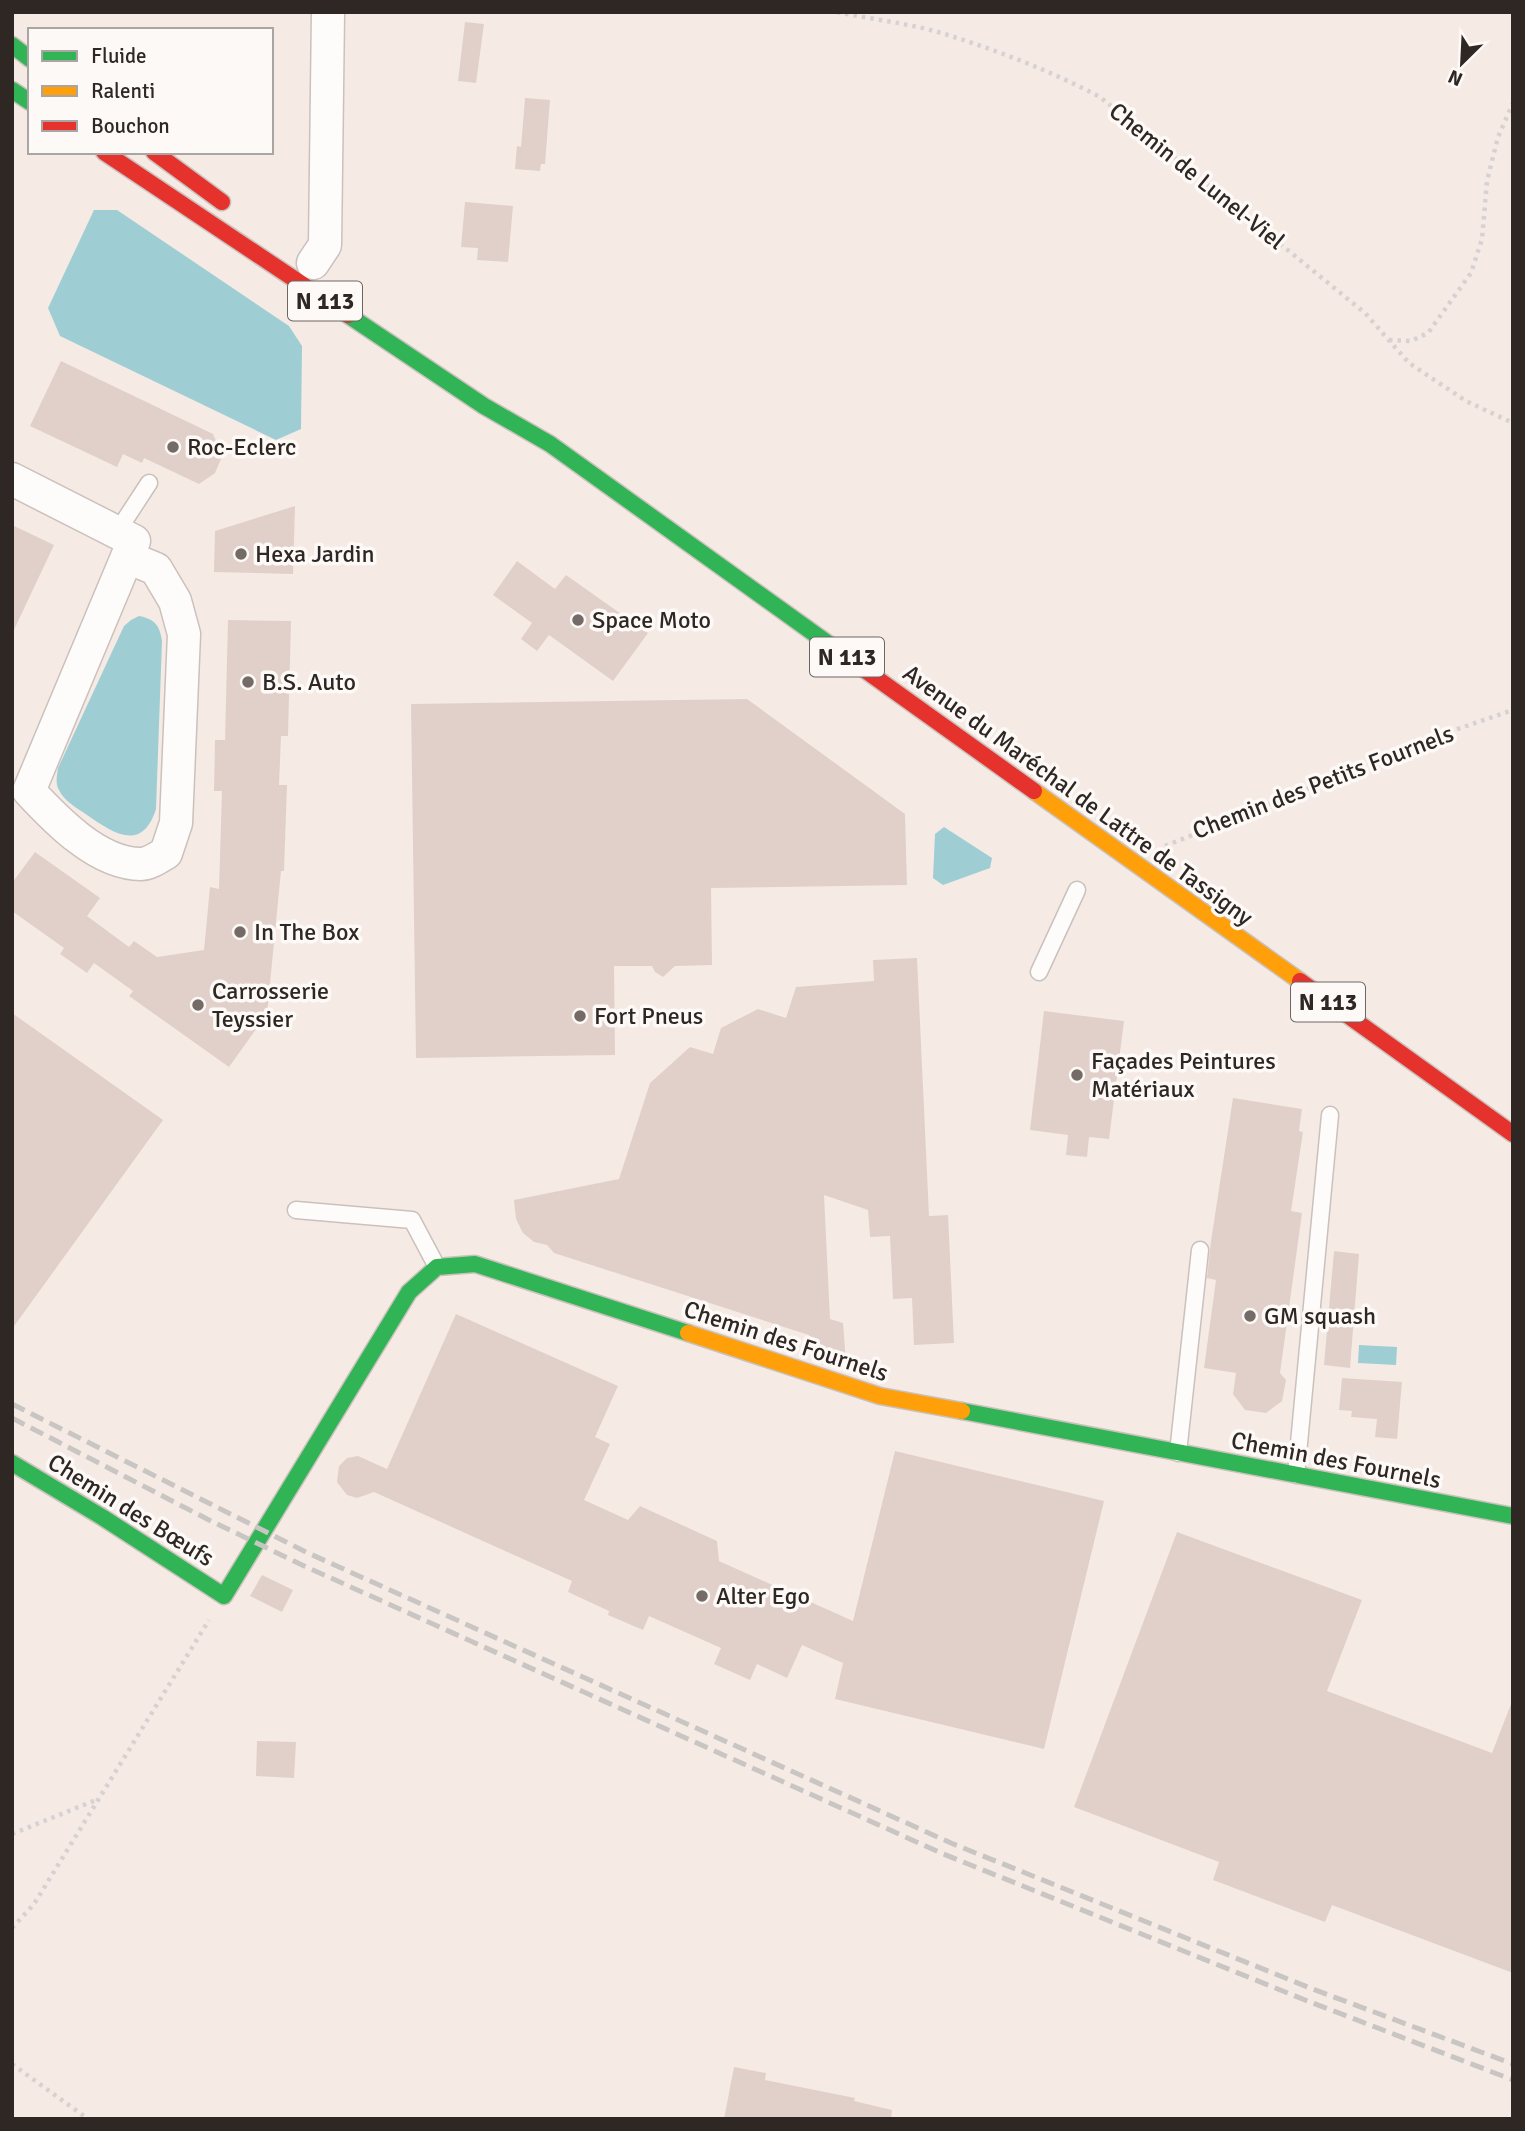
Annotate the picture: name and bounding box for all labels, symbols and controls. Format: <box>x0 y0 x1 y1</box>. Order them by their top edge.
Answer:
legend <box>28 28 273 154</box>
north arrow <box>1427 28 1497 98</box>
text: Fluide <box>91 43 147 69</box>
text: N <box>1445 64 1466 91</box>
text: Ralenti <box>91 78 155 104</box>
street label: Chemin de Lunel-Viel <box>1103 96 1291 256</box>
text: Bouchon <box>91 113 170 139</box>
road number: N 113 <box>288 282 362 320</box>
place label: Roc-Eclerc <box>187 432 296 462</box>
marker: Roc-Eclerc <box>165 439 181 455</box>
place label: Hexa Jardin <box>255 539 375 569</box>
marker: Hexa Jardin <box>233 546 249 562</box>
place label: Space Moto <box>592 605 711 635</box>
marker: Space Moto <box>570 612 586 628</box>
road number: N 113 <box>810 638 884 677</box>
street label: Avenue du Maréchal de Lattre de Tassigny <box>897 658 1259 932</box>
place label: B.S. Auto <box>262 667 356 697</box>
marker: B.S. Auto <box>240 674 256 690</box>
street label: Chemin des Petits Fournels <box>1188 718 1458 846</box>
place label: In The Box <box>254 917 359 947</box>
marker: In The Box <box>232 924 248 940</box>
place label: Carrosserie Teyssier <box>212 976 329 1034</box>
road number: N 113 <box>1291 982 1365 1021</box>
marker: Carrosserie Teyssier <box>190 997 206 1013</box>
place label: Fort Pneus <box>594 1001 703 1031</box>
marker: Fort Pneus <box>572 1008 588 1024</box>
place label: Façades Peintures Matériaux <box>1091 1046 1276 1104</box>
marker: Façades Peintures Matériaux <box>1069 1067 1085 1083</box>
street label: Chemin des Fournels <box>680 1294 892 1388</box>
place label: GM squash <box>1264 1301 1376 1331</box>
marker: GM squash <box>1242 1308 1258 1324</box>
street label: Chemin des Fournels <box>1229 1425 1443 1495</box>
street label: Chemin des Bœufs <box>42 1447 220 1573</box>
place label: Alter Ego <box>716 1581 810 1611</box>
marker: Alter Ego <box>694 1588 710 1604</box>

